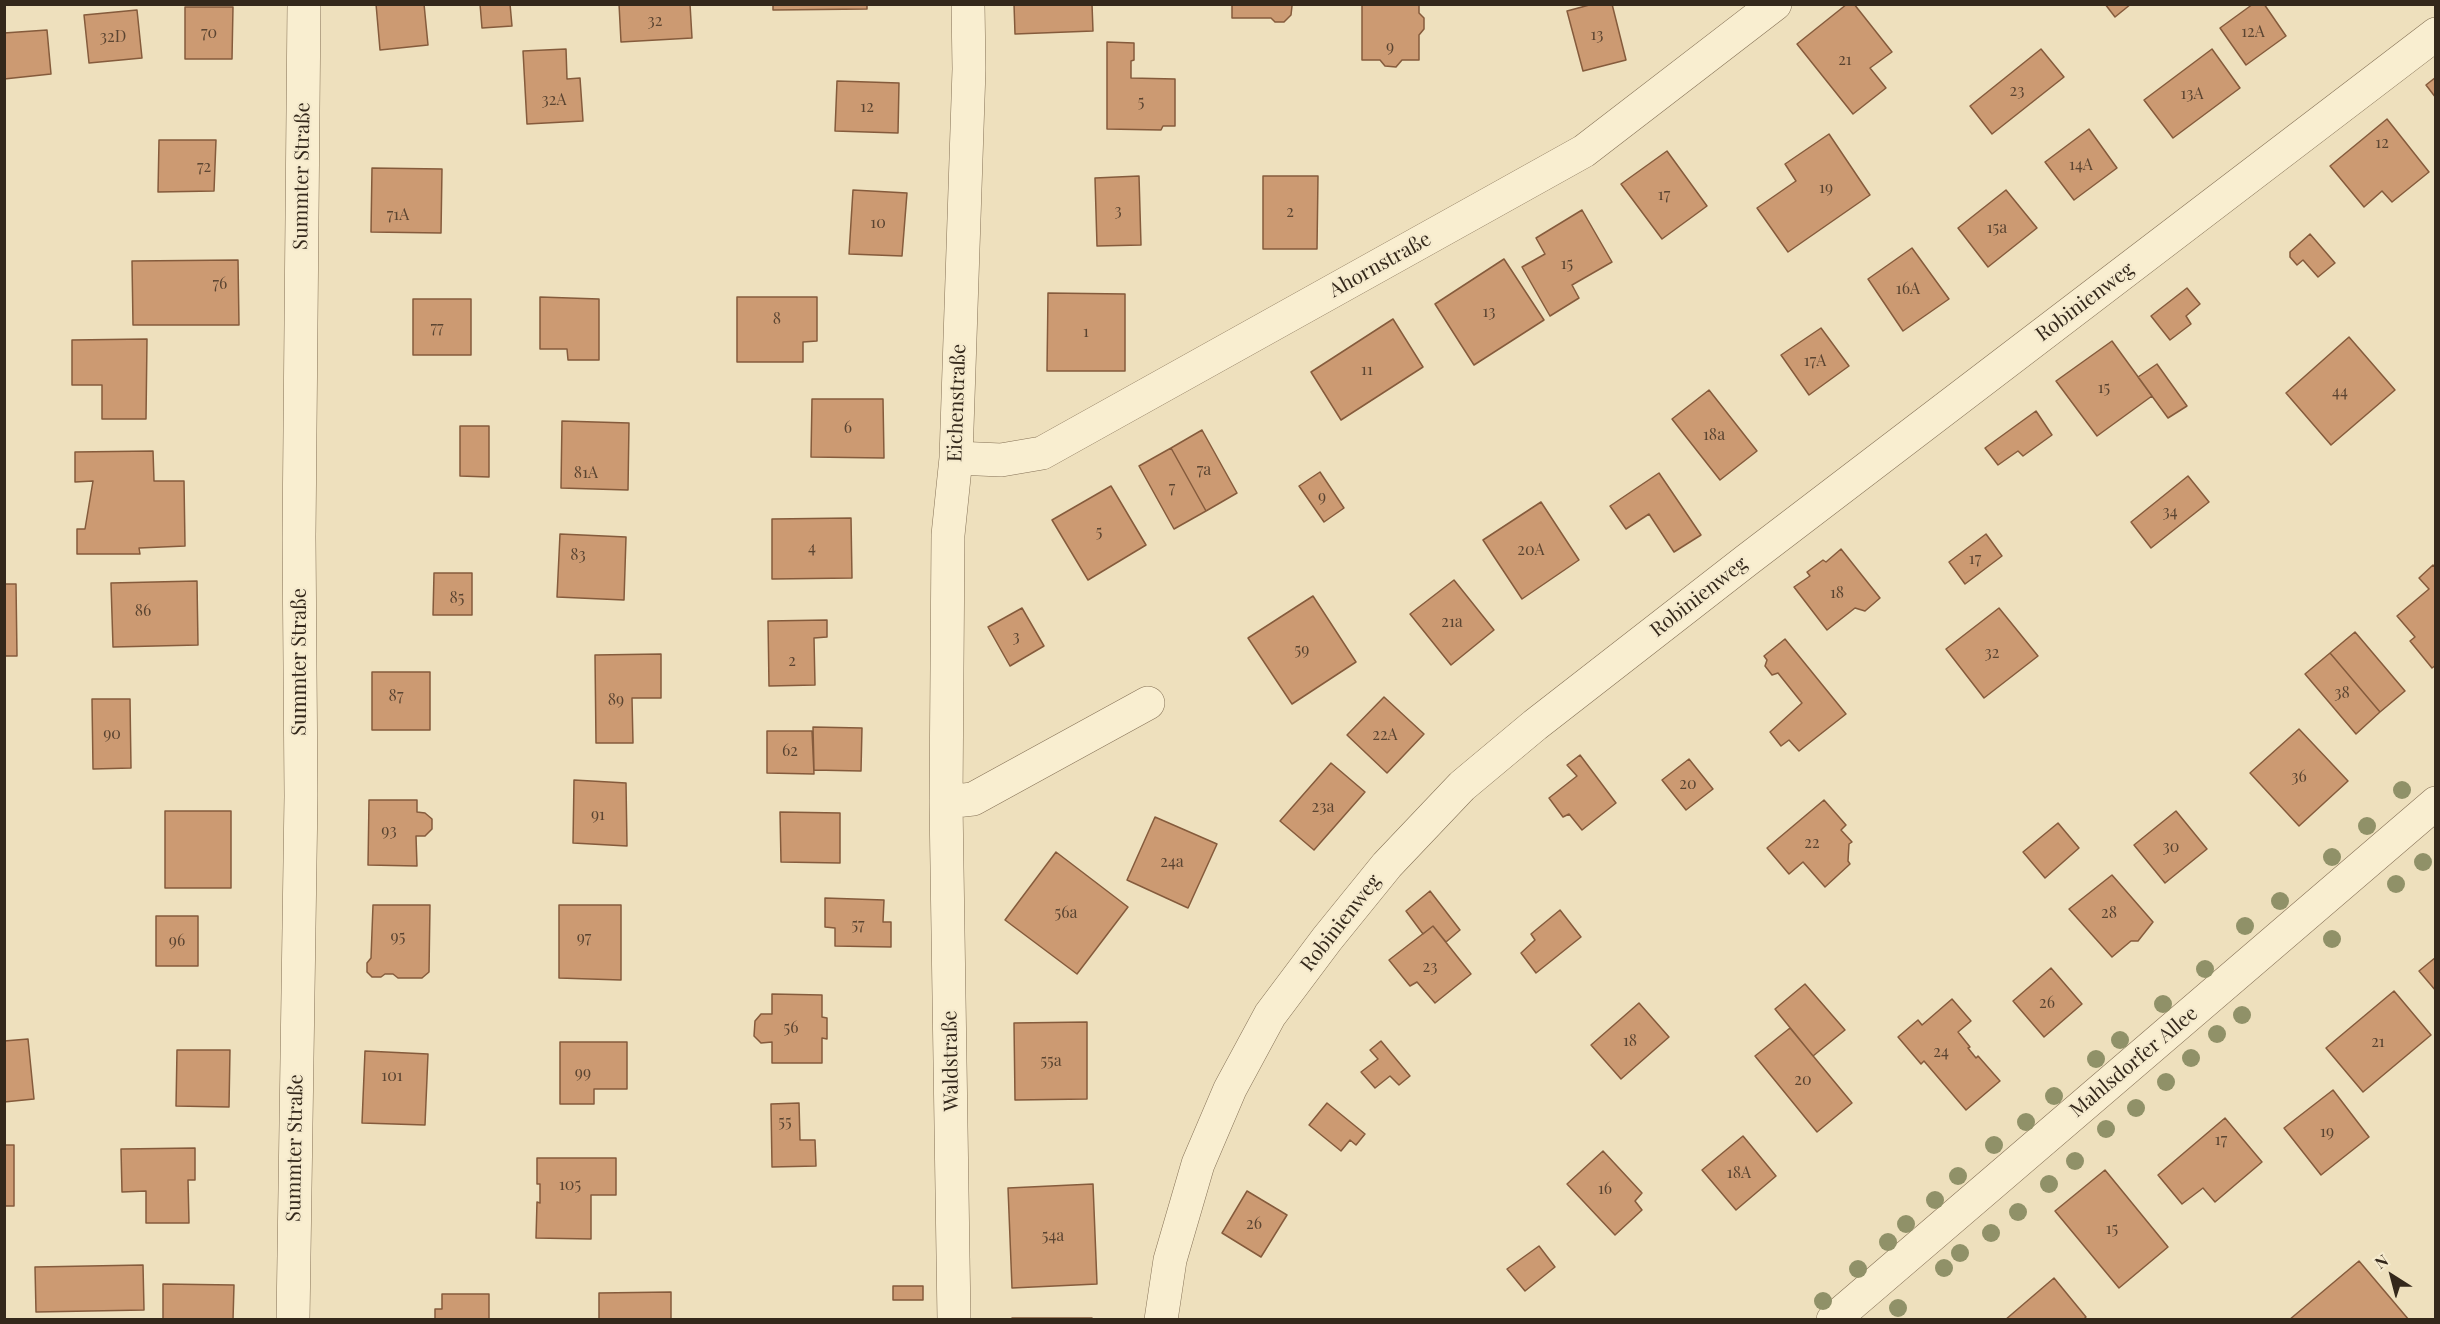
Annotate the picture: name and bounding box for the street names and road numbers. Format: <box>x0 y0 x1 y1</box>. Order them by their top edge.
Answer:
street label: Summter Straße <box>289 102 315 250</box>
street label: Ahornstraße <box>1325 227 1435 303</box>
street label: Robinienweg <box>2031 257 2139 347</box>
street label: Eichenstraße <box>943 343 971 463</box>
street label: Robinienweg <box>1646 552 1752 642</box>
street label: Summter Straße <box>288 588 312 736</box>
street label: Robinienweg <box>1296 870 1386 976</box>
street label: Mahlsdorfer Allee <box>2065 1002 2203 1122</box>
street label: Waldstraße <box>938 1010 964 1112</box>
street label: Summter Straße <box>282 1074 308 1222</box>

